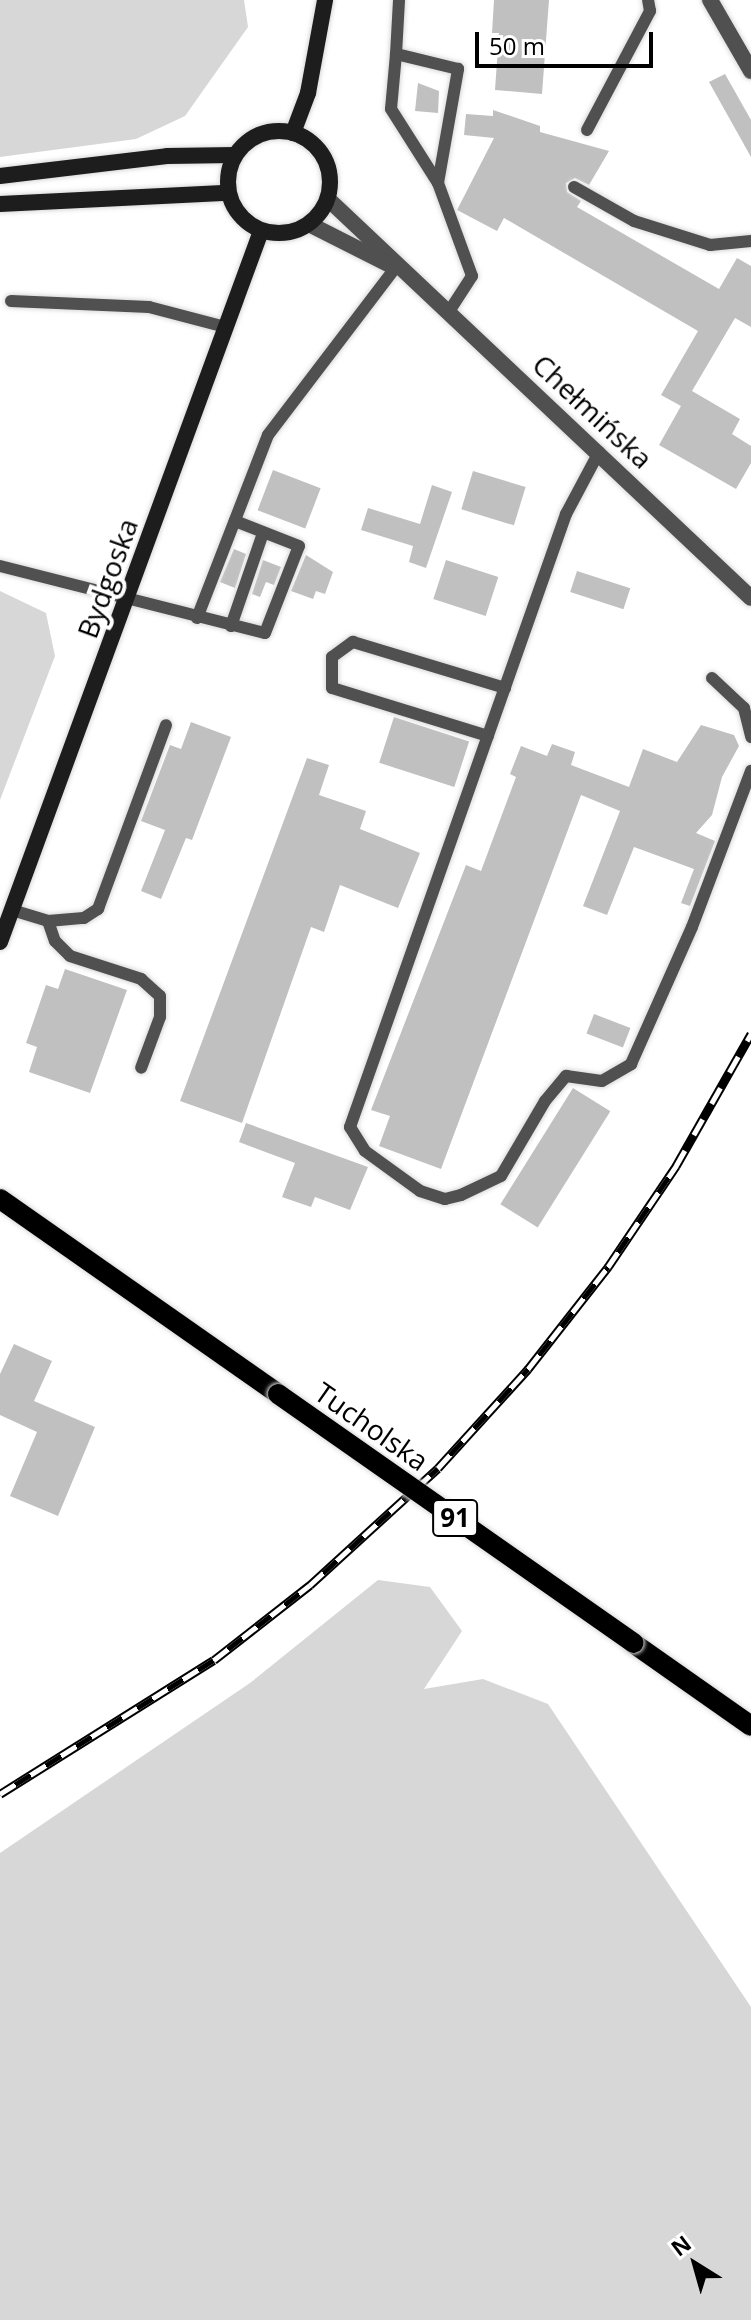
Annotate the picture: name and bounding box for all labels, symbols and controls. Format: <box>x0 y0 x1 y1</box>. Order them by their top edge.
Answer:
scale bar <box>479 16 657 66</box>
text: 50 m <box>489 29 545 62</box>
street label: Chełmińska <box>526 347 660 475</box>
street label: Bydgoska <box>70 514 144 642</box>
street label: Tucholska <box>309 1375 435 1477</box>
road number: 91 <box>431 1496 479 1540</box>
north arrow <box>655 2224 735 2304</box>
text: N <box>664 2227 697 2262</box>

